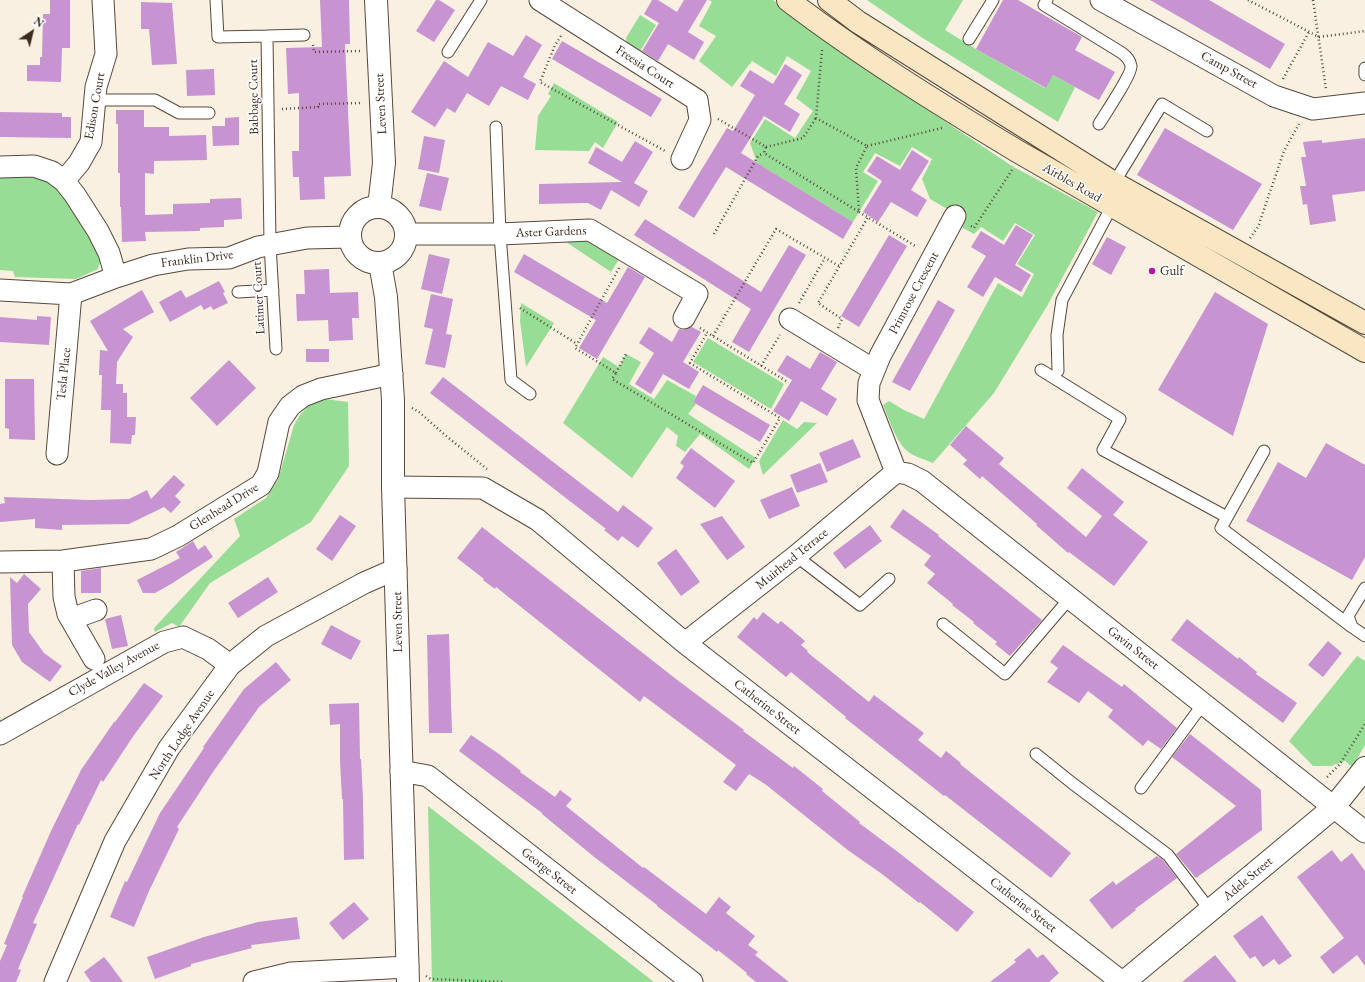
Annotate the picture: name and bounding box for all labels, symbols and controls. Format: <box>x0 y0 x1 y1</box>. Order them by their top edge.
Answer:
north arrow <box>12 12 52 52</box>
text: N <box>31 14 47 30</box>
street label: Freesia Court <box>613 42 677 92</box>
street label: Camp Street <box>1198 48 1260 92</box>
street label: Babbage Court <box>246 59 262 135</box>
street label: Edison Court <box>81 71 109 141</box>
street label: Leven Street <box>372 73 390 135</box>
street label: Airbles Road <box>1040 160 1104 206</box>
street label: Aster Gardens <box>515 223 587 241</box>
street label: Franklin Drive <box>160 247 234 271</box>
street label: Primrose Crescent <box>886 249 942 337</box>
street label: Latimer Court <box>249 261 269 335</box>
place label: Gulf <box>1160 263 1184 279</box>
marker: Gulf <box>1147 266 1157 276</box>
street label: Tesla Place <box>53 347 75 401</box>
street label: Glenhead Drive <box>187 480 261 534</box>
street label: Muirhead Terrace <box>753 525 831 593</box>
street label: Leven Street <box>390 591 406 653</box>
street label: Gavin Street <box>1104 623 1162 673</box>
street label: Clyde Valley Avenue <box>66 638 162 700</box>
street label: Catherine Street <box>730 676 804 738</box>
street label: North Lodge Avenue <box>146 687 218 783</box>
street label: George Street <box>518 844 580 898</box>
street label: Adele Street <box>1220 854 1276 904</box>
street label: Catherine Street <box>986 874 1060 936</box>

